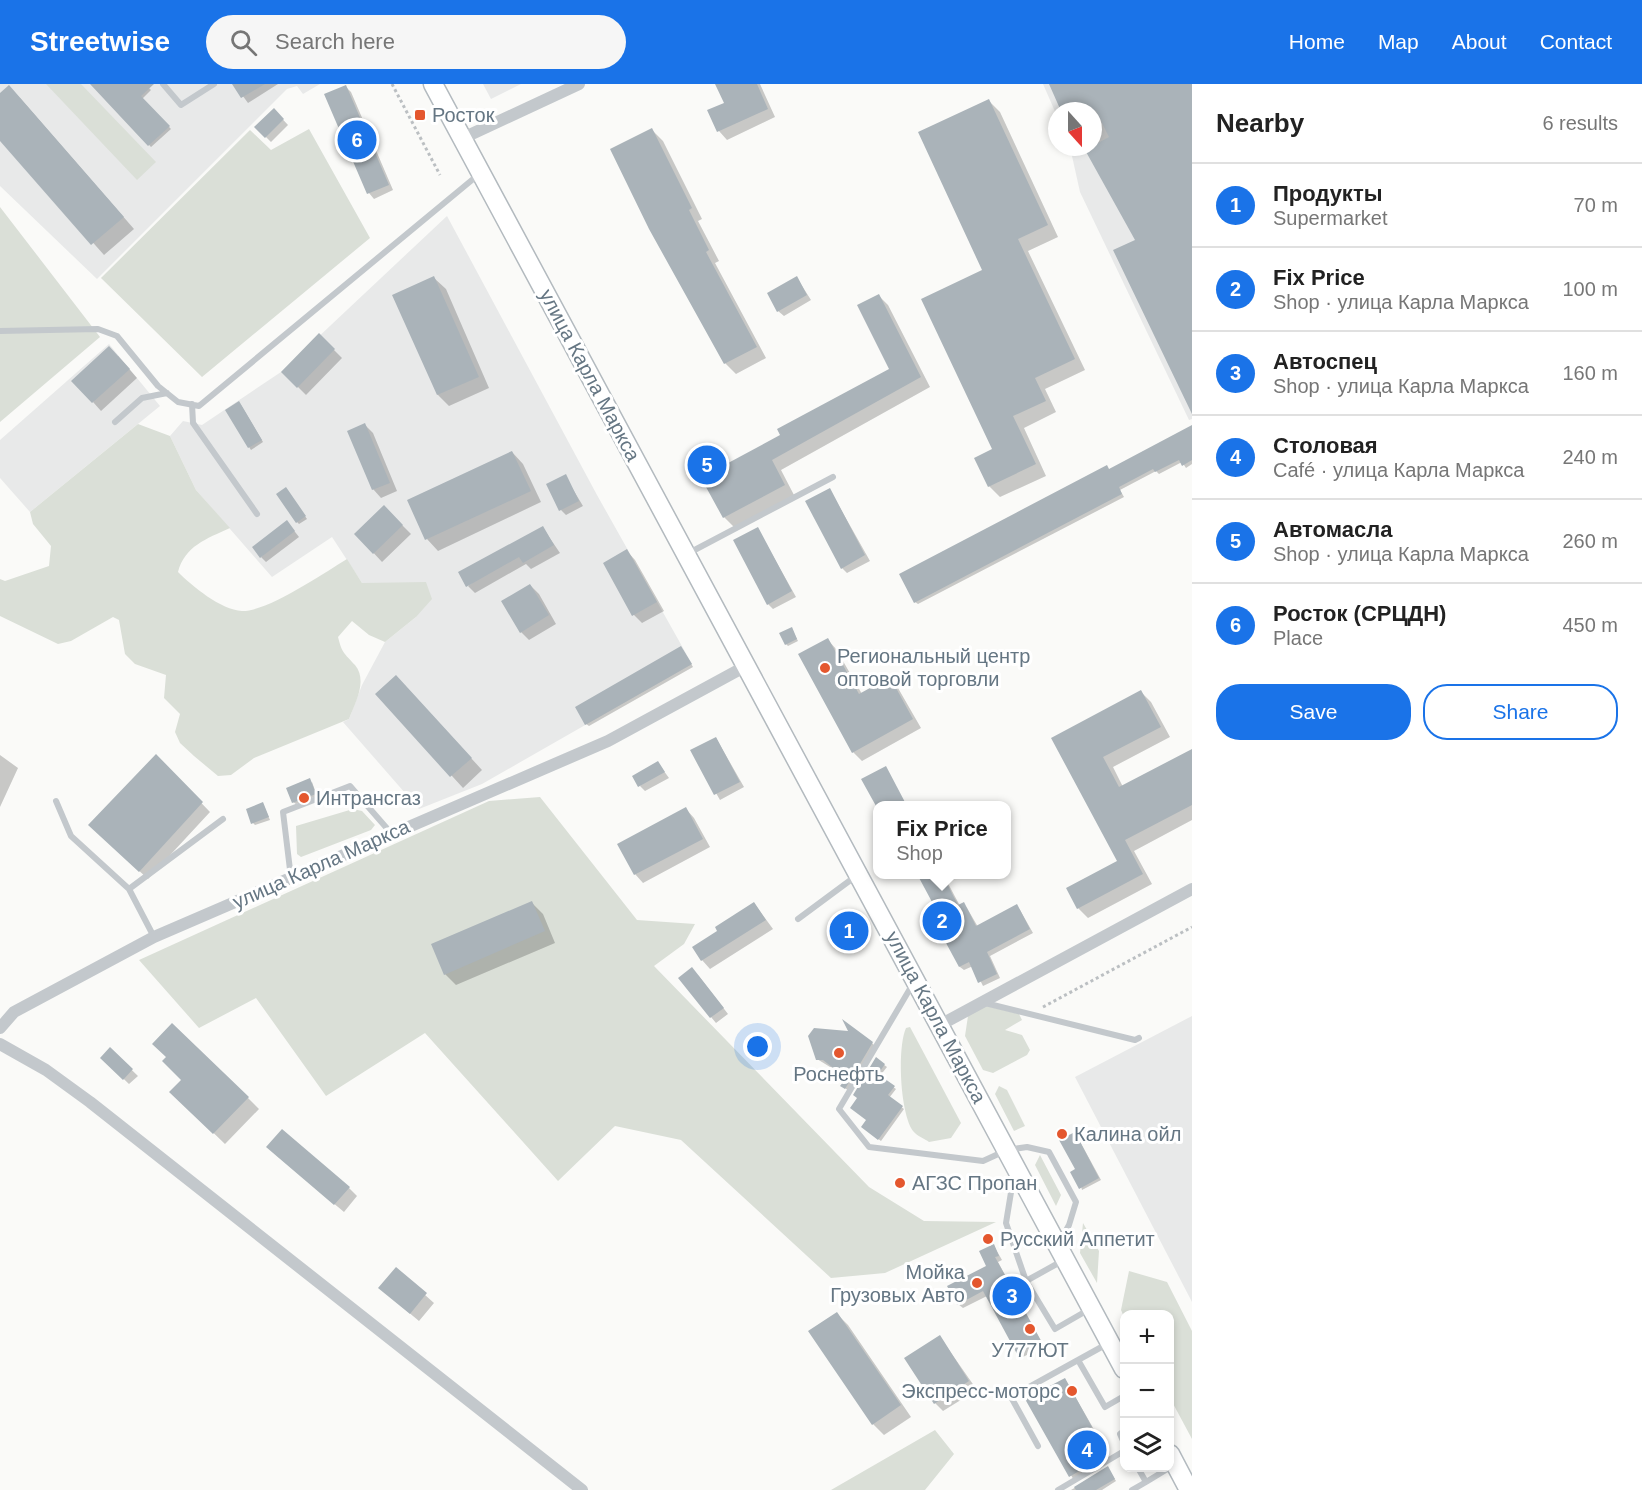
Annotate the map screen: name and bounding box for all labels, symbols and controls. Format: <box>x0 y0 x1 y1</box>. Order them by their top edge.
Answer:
search box <box>206 15 626 69</box>
text: Streetwise <box>30 26 170 57</box>
icon: search <box>227 26 260 59</box>
text: Search here <box>275 29 395 54</box>
text: Home <box>1289 30 1345 53</box>
text: Map <box>1378 30 1419 53</box>
text: About <box>1452 30 1507 53</box>
text: Contact <box>1540 30 1612 53</box>
north arrow <box>1048 102 1102 156</box>
place label: Росток <box>432 104 495 126</box>
marker: Росток <box>413 108 427 122</box>
text: Nearby <box>1216 108 1304 138</box>
text: 6 results <box>1542 112 1618 134</box>
pin: 6 <box>338 118 376 162</box>
text: Продукты <box>1273 181 1382 206</box>
text: 1 <box>1230 194 1241 216</box>
text: 70 m <box>1574 194 1618 216</box>
text: Supermarket <box>1273 207 1388 229</box>
text: Fix Price <box>1273 265 1365 290</box>
text: 2 <box>1230 278 1241 300</box>
text: 100 m <box>1562 278 1618 300</box>
street label: улица Карла Маркса <box>535 285 645 465</box>
text: Shop · улица Карла Маркса <box>1273 291 1529 313</box>
text: Автоспец <box>1273 349 1377 374</box>
text: 3 <box>1230 362 1241 384</box>
text: 160 m <box>1562 362 1618 384</box>
text: Shop · улица Карла Маркса <box>1273 375 1529 397</box>
text: Столовая <box>1273 433 1378 458</box>
pin: 5 <box>688 442 726 488</box>
text: 4 <box>1230 446 1241 468</box>
text: 240 m <box>1562 446 1618 468</box>
text: Café · улица Карла Маркса <box>1273 459 1524 481</box>
text: Автомасла <box>1273 517 1392 542</box>
text: 5 <box>1230 530 1241 552</box>
text: 260 m <box>1562 530 1618 552</box>
text: Shop · улица Карла Маркса <box>1273 543 1529 565</box>
text: Росток (СРЦДН) <box>1273 601 1446 626</box>
text: 6 <box>1230 614 1241 636</box>
text: 450 m <box>1562 614 1618 636</box>
text: Place <box>1273 627 1323 649</box>
place label: Региональный центр оптовой торговли <box>837 645 1030 690</box>
marker: Региональный центр оптовой торговли <box>818 661 832 675</box>
button: Save <box>1216 684 1411 740</box>
button: Share <box>1423 684 1618 740</box>
place label: Интрансгаз <box>316 787 421 809</box>
marker: Интрансгаз <box>297 791 311 805</box>
popup <box>873 801 1011 879</box>
street label: улица Карла Маркса <box>229 815 414 913</box>
text: Fix Price <box>896 816 988 841</box>
text: Shop <box>896 842 943 864</box>
pin: 2 <box>922 898 962 944</box>
pin: 1 <box>830 908 868 954</box>
street label: улица Карла Маркса <box>881 927 991 1107</box>
your location <box>743 1032 772 1061</box>
marker: Роснефть <box>832 1046 846 1060</box>
place label: Роснефть <box>793 1063 885 1085</box>
place label: Калина ойл <box>1074 1123 1181 1145</box>
marker: Калина ойл <box>1055 1127 1069 1141</box>
place label: АГЗС Пропан <box>912 1172 1037 1194</box>
marker: АГЗС Пропан <box>893 1176 907 1190</box>
place label: Русский Аппетит <box>1000 1228 1155 1250</box>
marker: Русский Аппетит <box>981 1232 995 1246</box>
place label: Мойка Грузовых Авто <box>830 1261 966 1306</box>
pin: 3 <box>992 1274 1032 1318</box>
marker: Мойка Грузовых Авто <box>970 1276 984 1290</box>
map controls <box>1120 1310 1174 1472</box>
button: + <box>1120 1310 1174 1364</box>
marker: У777ЮТ <box>1023 1322 1037 1336</box>
place label: У777ЮТ <box>991 1339 1069 1361</box>
button: − <box>1120 1364 1174 1418</box>
place label: Экспресс-моторс <box>901 1380 1060 1402</box>
marker: Экспресс-моторс <box>1065 1384 1079 1398</box>
button: layers <box>1120 1418 1174 1472</box>
pin: 4 <box>1068 1428 1106 1472</box>

